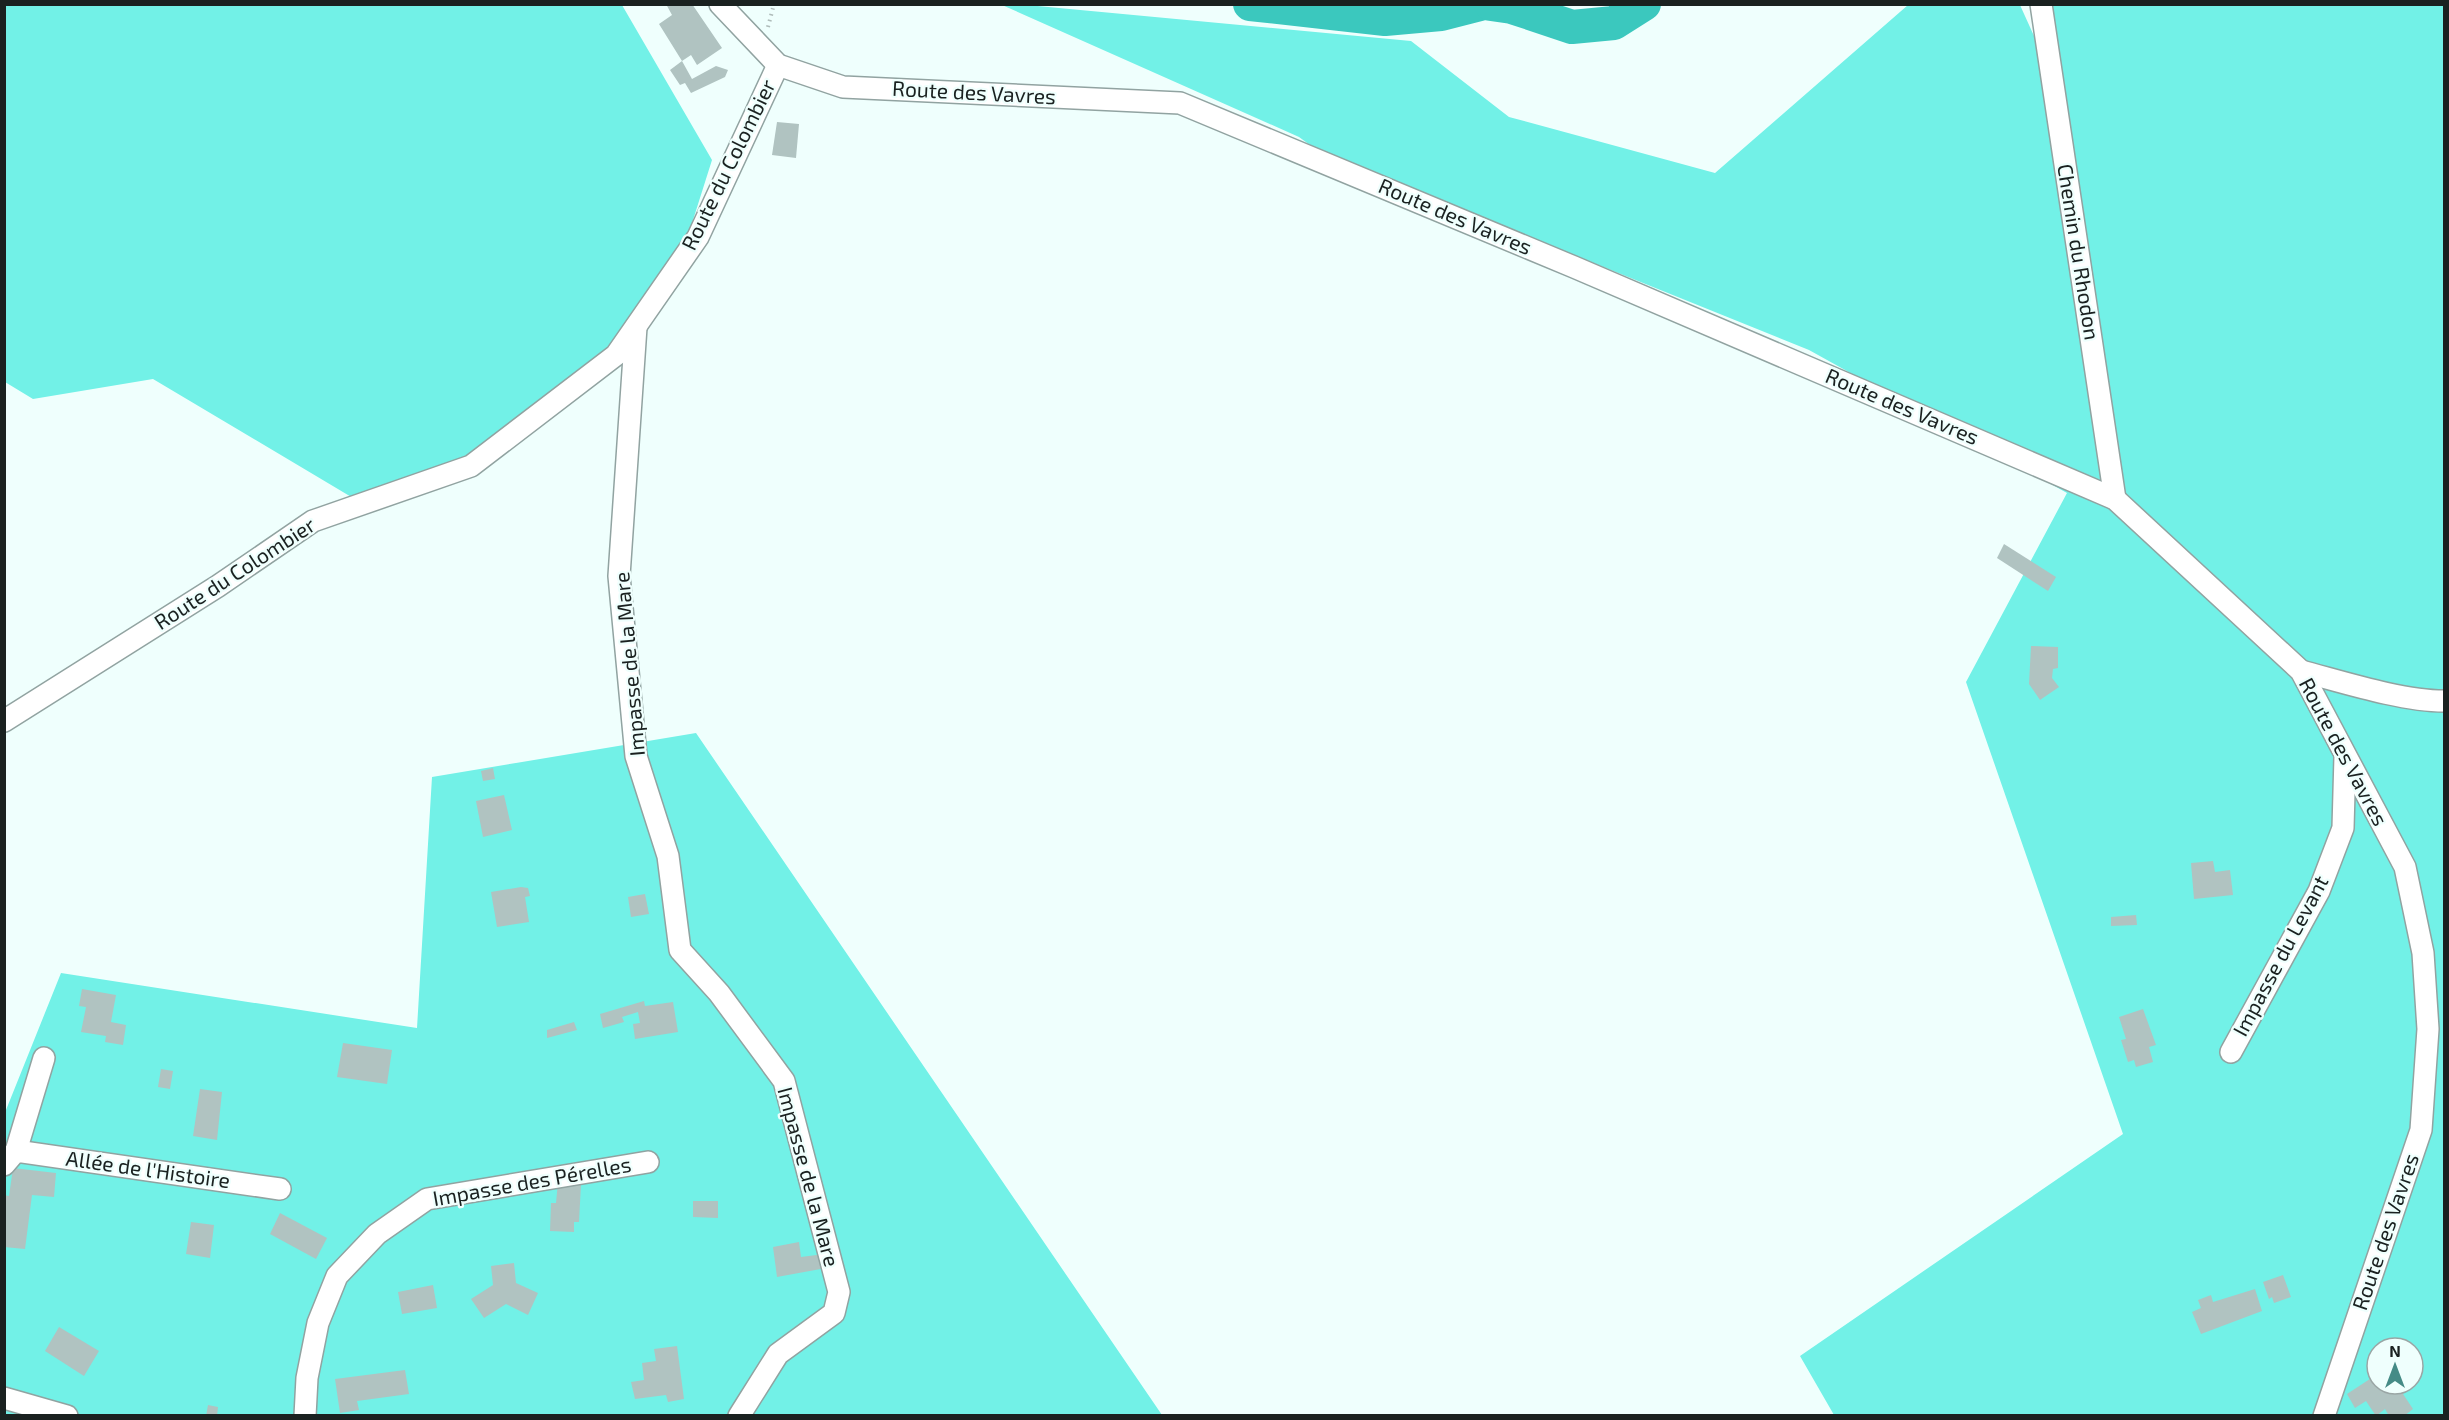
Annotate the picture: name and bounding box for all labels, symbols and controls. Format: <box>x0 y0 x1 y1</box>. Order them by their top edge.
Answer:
street label: Route du Colombier <box>675 74 780 254</box>
street label: Route des Vavres <box>892 75 1057 108</box>
street label: Chemin du Rhodon <box>2053 162 2106 342</box>
street label: Route des Vavres <box>1375 172 1536 259</box>
street label: Route des Vavres <box>1822 362 1983 449</box>
street label: Route du Colombier <box>149 511 320 634</box>
street label: Impasse de la Mare <box>608 571 649 757</box>
street label: Route des Vavres <box>2295 673 2394 829</box>
street label: Impasse du Levant <box>2227 871 2333 1040</box>
street label: Impasse de la Mare <box>773 1084 845 1269</box>
street label: Allée de l'Histoire <box>65 1145 232 1192</box>
street label: Route des Vavres <box>2346 1150 2423 1313</box>
street label: Impasse des Pérelles <box>431 1151 633 1210</box>
north arrow <box>2365 1336 2425 1396</box>
text: N <box>2389 1341 2401 1360</box>

